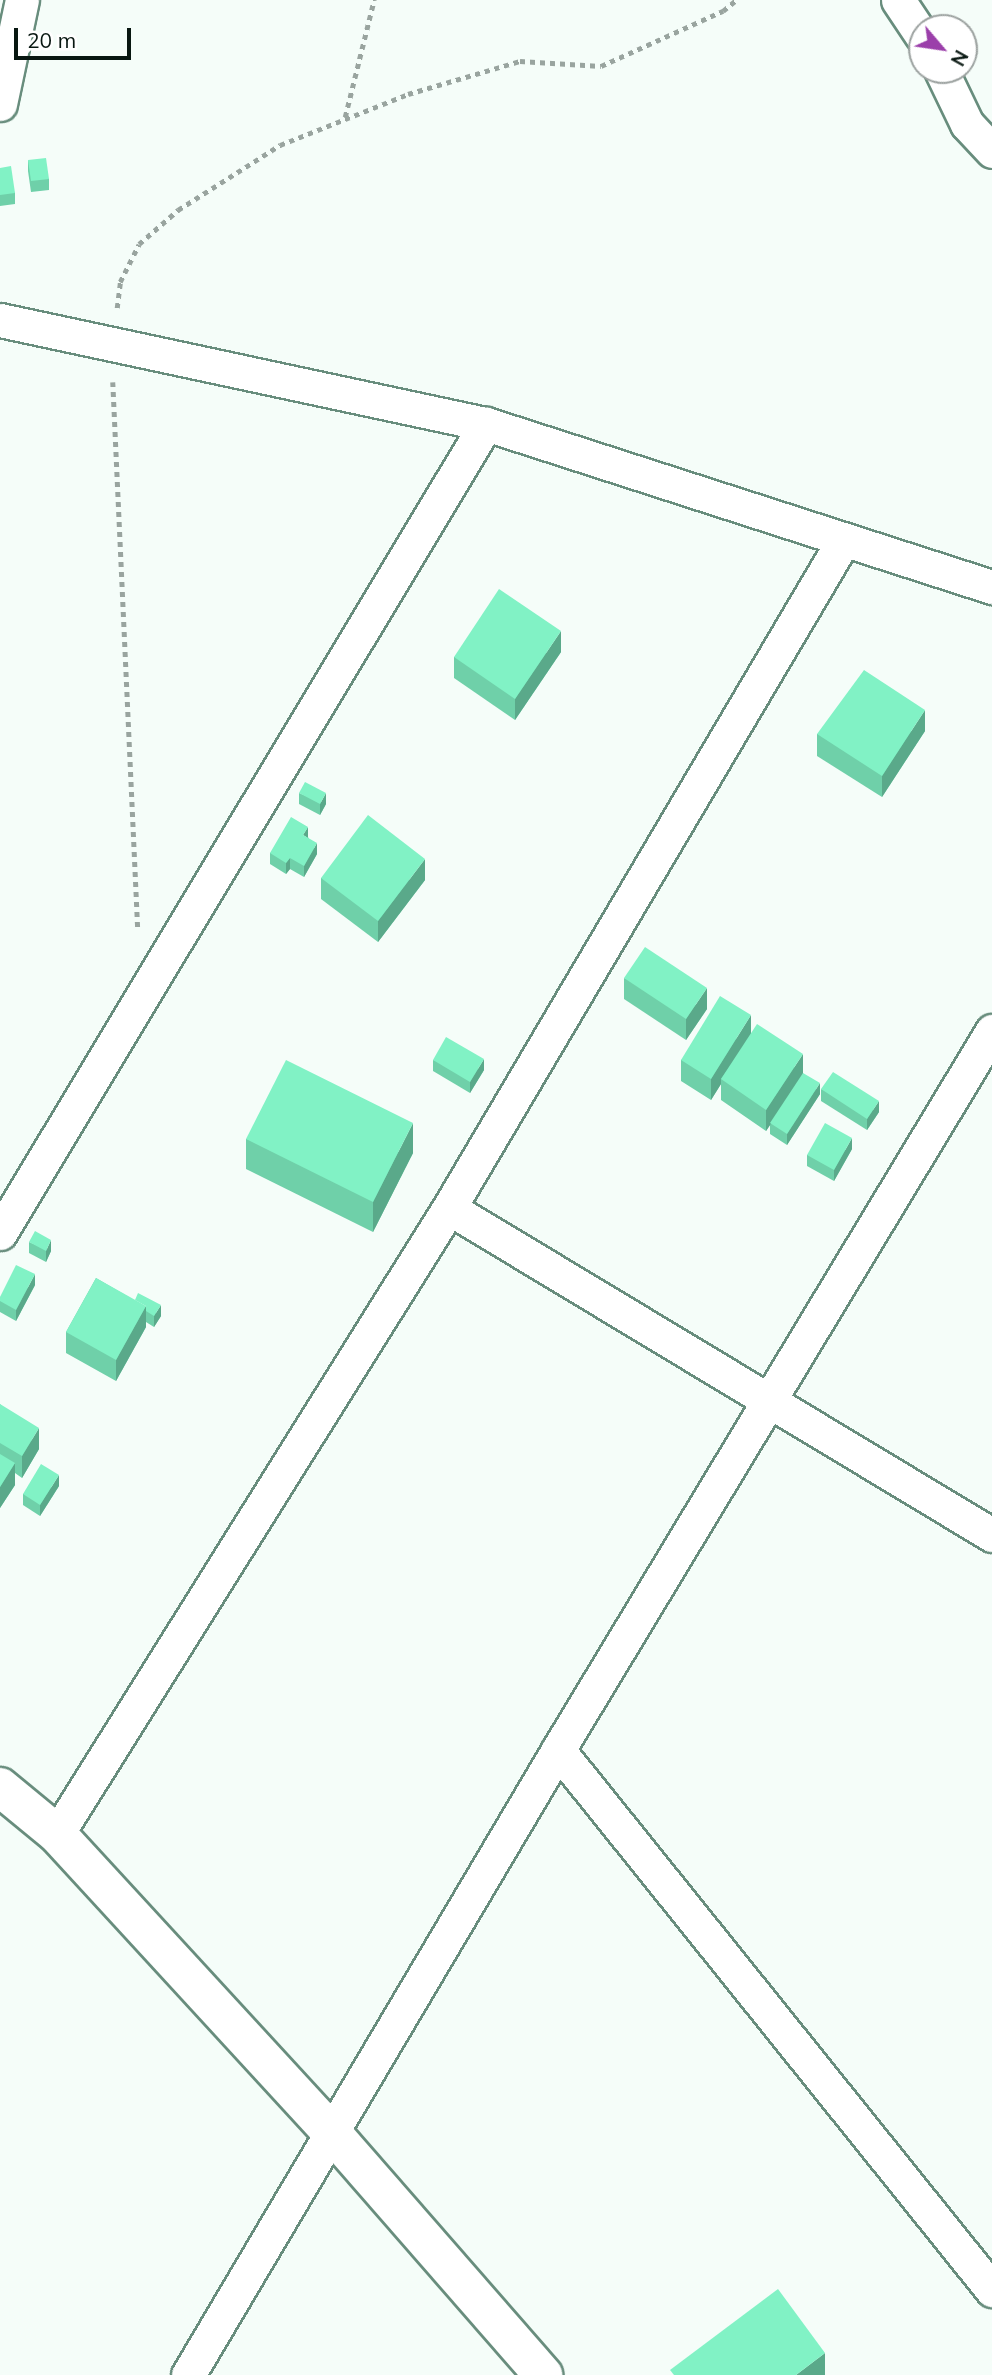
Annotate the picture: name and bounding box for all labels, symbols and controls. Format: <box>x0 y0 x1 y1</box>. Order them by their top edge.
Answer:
scale bar <box>18 14 135 58</box>
north arrow <box>908 14 978 84</box>
text: 20 m <box>27 27 76 53</box>
text: N <box>946 46 974 70</box>

